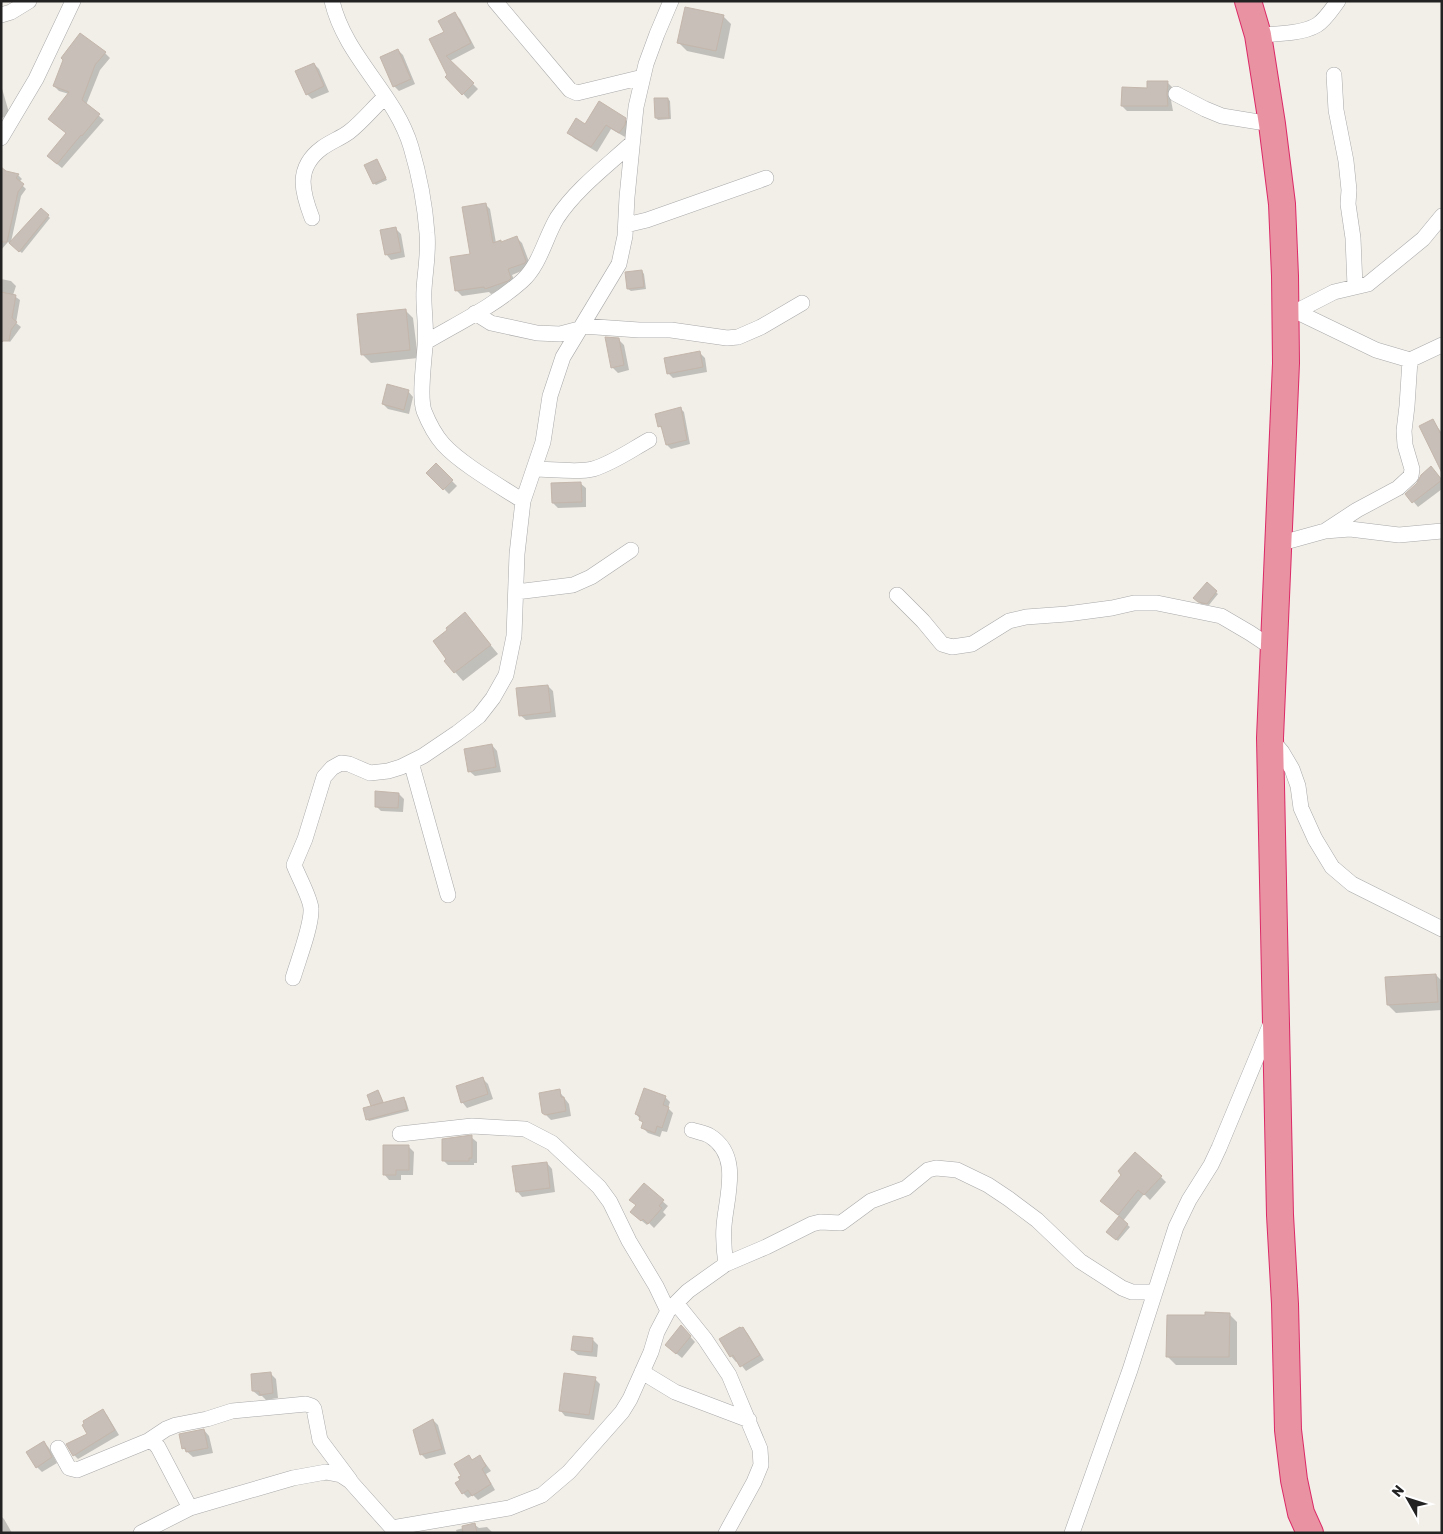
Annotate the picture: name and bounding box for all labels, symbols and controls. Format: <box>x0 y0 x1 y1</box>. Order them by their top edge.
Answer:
north arrow <box>1383 1474 1433 1524</box>
text: N <box>1389 1482 1408 1500</box>

